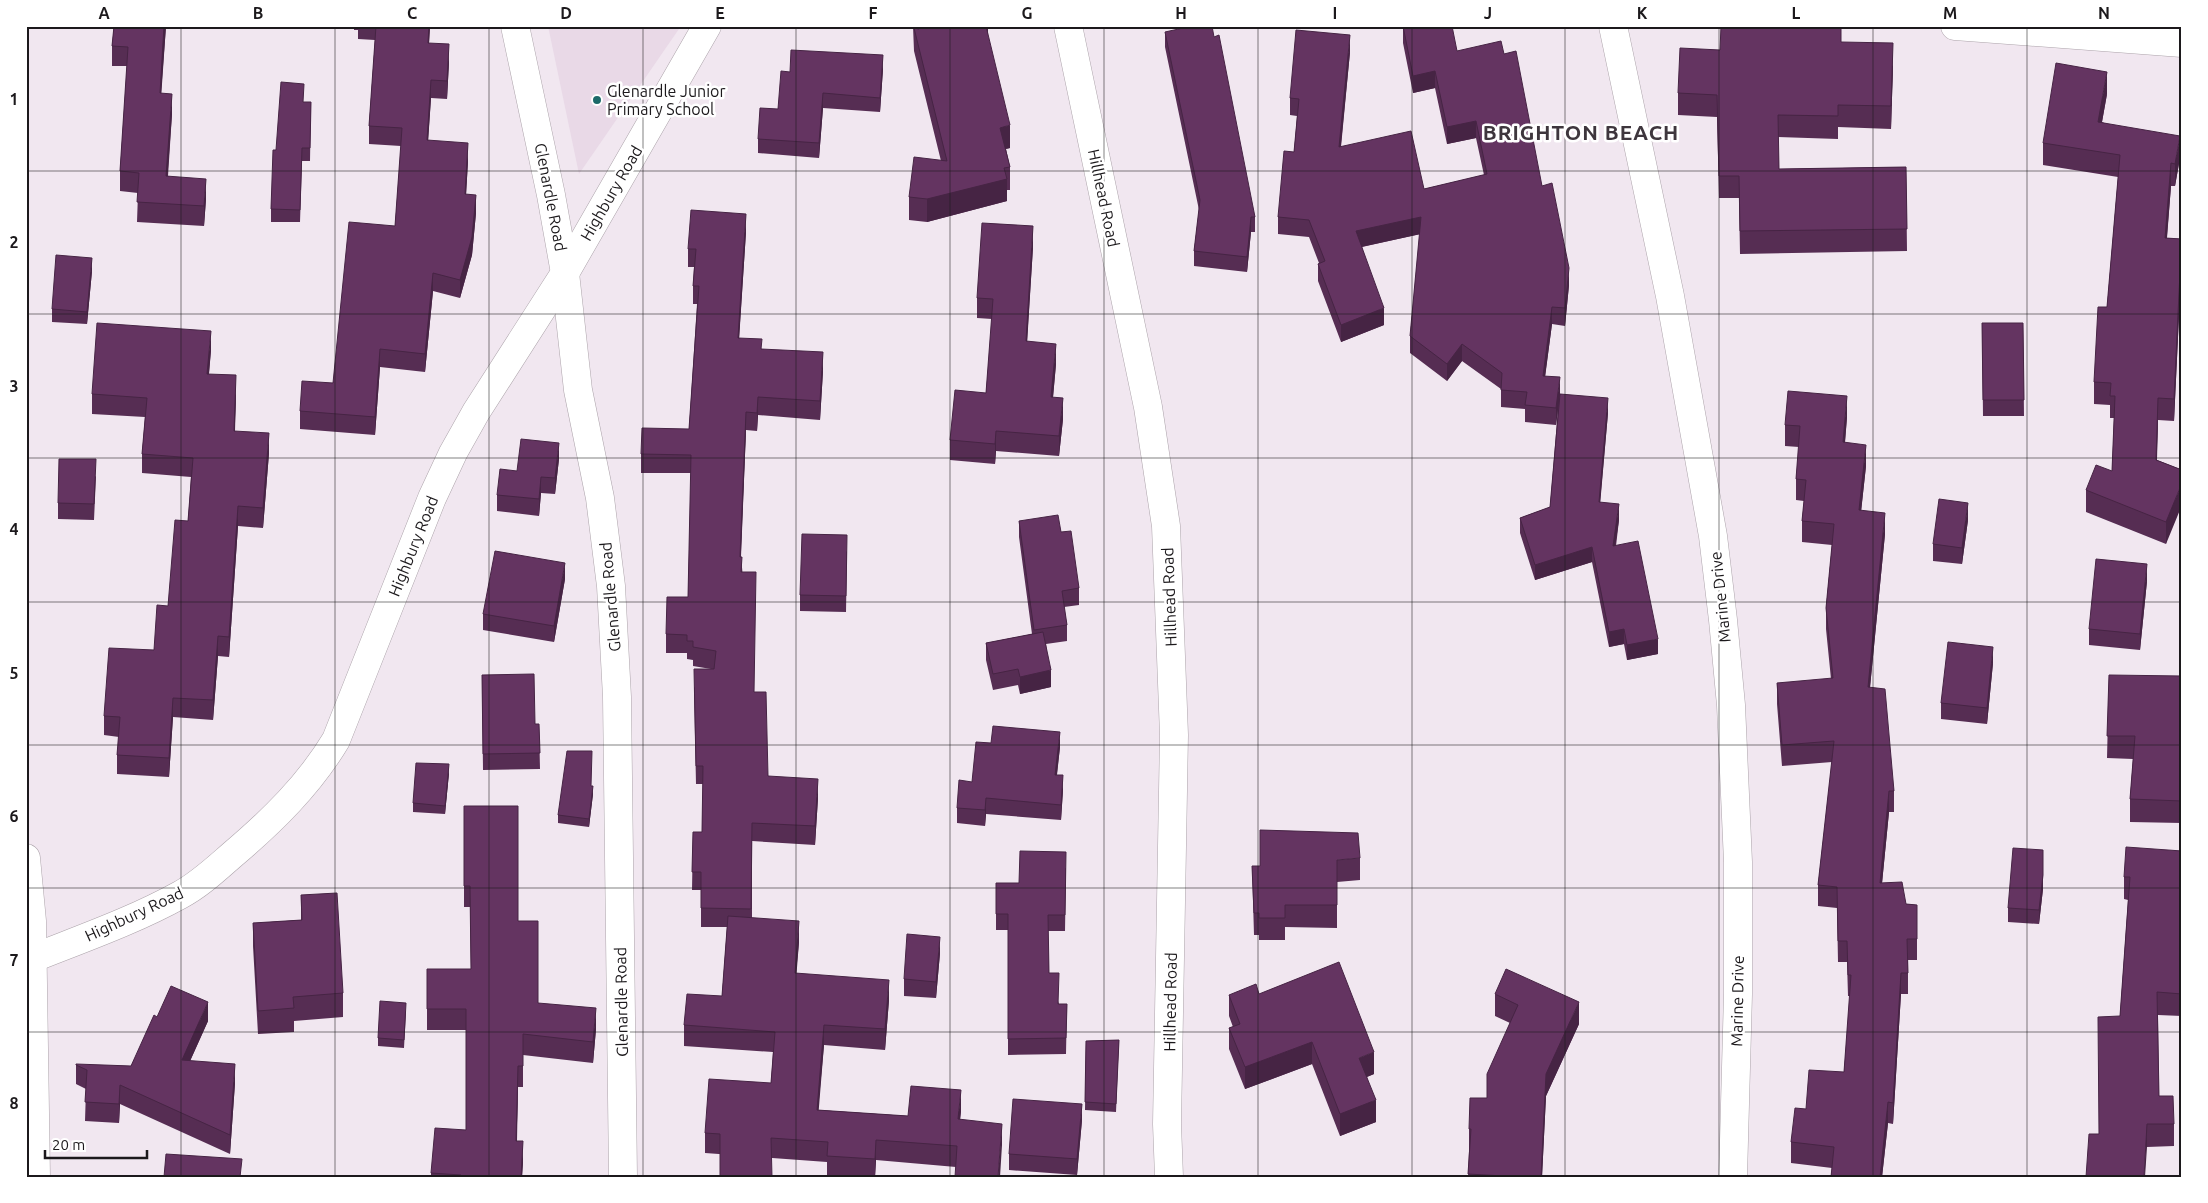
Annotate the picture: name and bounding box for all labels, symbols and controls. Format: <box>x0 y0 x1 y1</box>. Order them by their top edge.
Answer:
text: A <box>98 4 110 22</box>
text: B <box>253 4 263 22</box>
text: C <box>407 4 417 22</box>
text: D <box>560 4 572 22</box>
text: E <box>715 4 725 22</box>
text: F <box>869 4 878 22</box>
text: G <box>1021 4 1033 22</box>
text: H <box>1175 4 1187 22</box>
text: I <box>1333 4 1337 22</box>
text: J <box>1484 4 1492 22</box>
text: K <box>1637 4 1648 22</box>
text: L <box>1792 4 1801 22</box>
text: M <box>1943 4 1957 22</box>
text: N <box>2098 4 2110 22</box>
place label: Glenardle Junior Primary School <box>607 82 726 118</box>
text: 1 <box>9 90 19 108</box>
marker: Glenardle Junior Primary School <box>591 94 603 106</box>
district label: BRIGHTON BEACH <box>1483 120 1679 144</box>
street label: Glenardle Road <box>532 141 570 253</box>
street label: Highbury Road <box>577 142 645 244</box>
street label: Hillhead Road <box>1085 147 1123 249</box>
text: 2 <box>9 233 19 251</box>
text: 3 <box>9 377 19 395</box>
street label: Highbury Road <box>385 493 441 599</box>
text: 4 <box>9 520 19 538</box>
street label: Glenardle Road <box>596 541 624 653</box>
street label: Hillhead Road <box>1158 547 1180 647</box>
street label: Marine Drive <box>1706 551 1734 643</box>
text: 5 <box>9 664 19 682</box>
text: 6 <box>9 807 19 825</box>
street label: Highbury Road <box>82 883 186 945</box>
street label: Glenardle Road <box>611 947 631 1057</box>
text: 7 <box>9 951 19 969</box>
street label: Hillhead Road <box>1160 952 1180 1052</box>
street label: Marine Drive <box>1727 955 1747 1047</box>
text: 8 <box>9 1094 19 1112</box>
scale bar <box>45 1128 148 1160</box>
text: 20 m <box>52 1136 85 1153</box>

